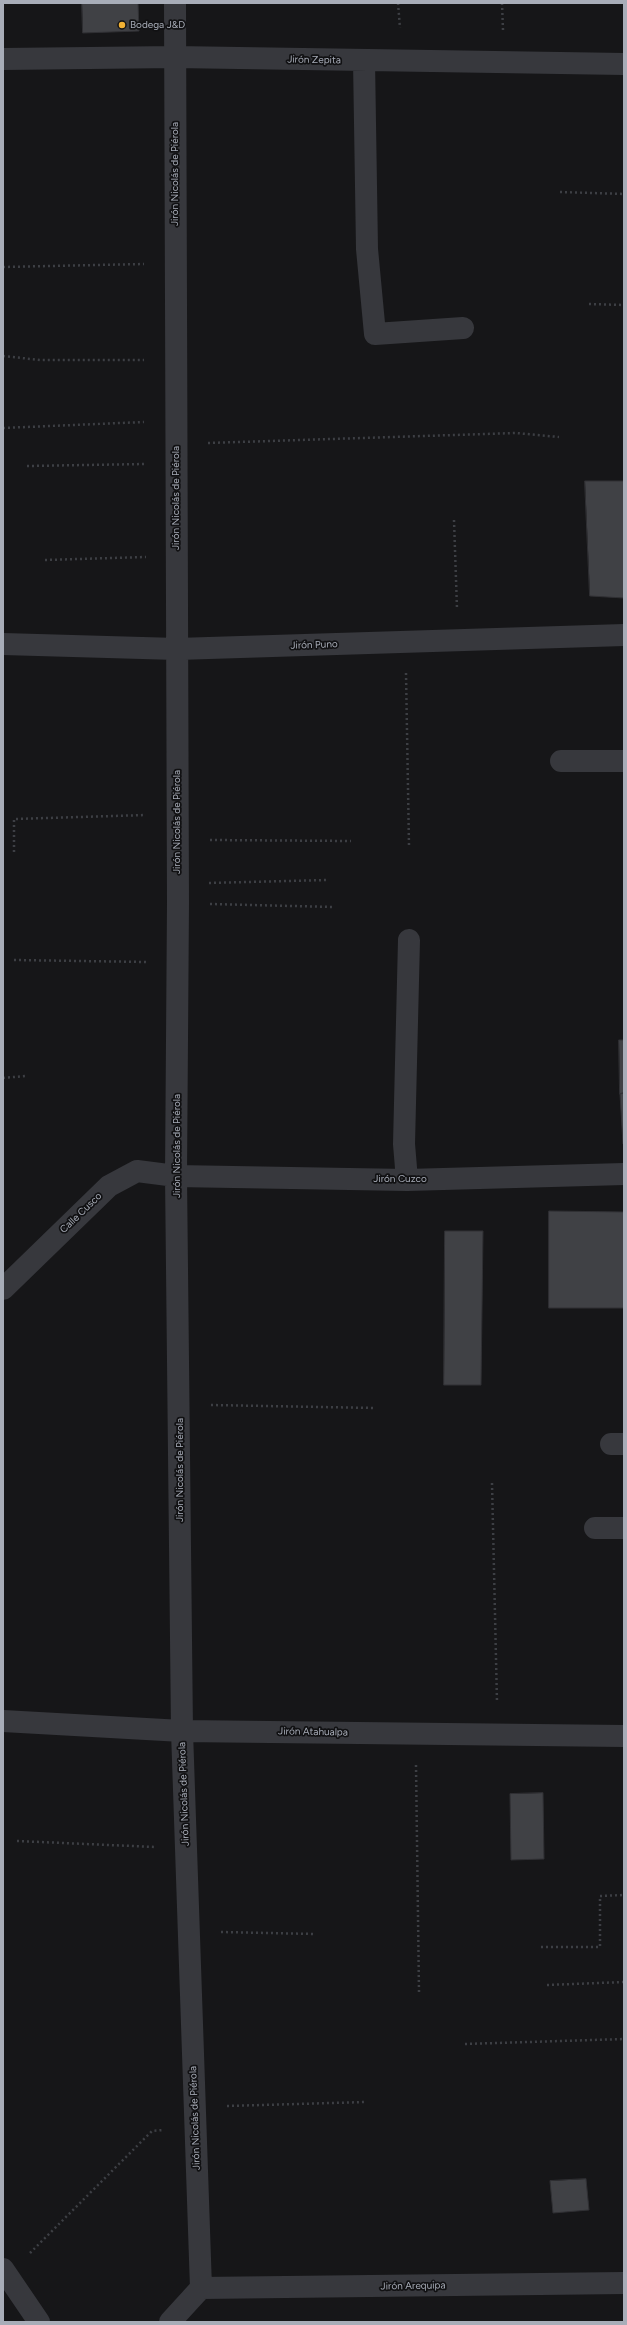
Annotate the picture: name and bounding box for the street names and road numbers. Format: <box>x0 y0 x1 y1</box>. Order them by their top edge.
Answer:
street label: Jirón Zepita <box>287 54 341 66</box>
street label: Jirón Nicolás de Piérola <box>169 122 181 226</box>
street label: Jirón Nicolás de Piérola <box>170 446 182 550</box>
street label: Jirón Puno <box>290 638 338 652</box>
street label: Jirón Nicolás de Piérola <box>171 770 183 874</box>
street label: Jirón Nicolás de Piérola <box>171 1094 183 1198</box>
street label: Jirón Cuzco <box>373 1173 427 1185</box>
street label: Calle Cusco <box>58 1190 104 1236</box>
street label: Jirón Nicolás de Piérola <box>174 1418 186 1522</box>
street label: Jirón Atahualpa <box>278 1725 348 1739</box>
street label: Jirón Nicolás de Piérola <box>176 1742 192 1846</box>
street label: Jirón Nicolás de Piérola <box>187 2066 203 2170</box>
street label: Jirón Arequipa <box>380 2279 446 2293</box>

